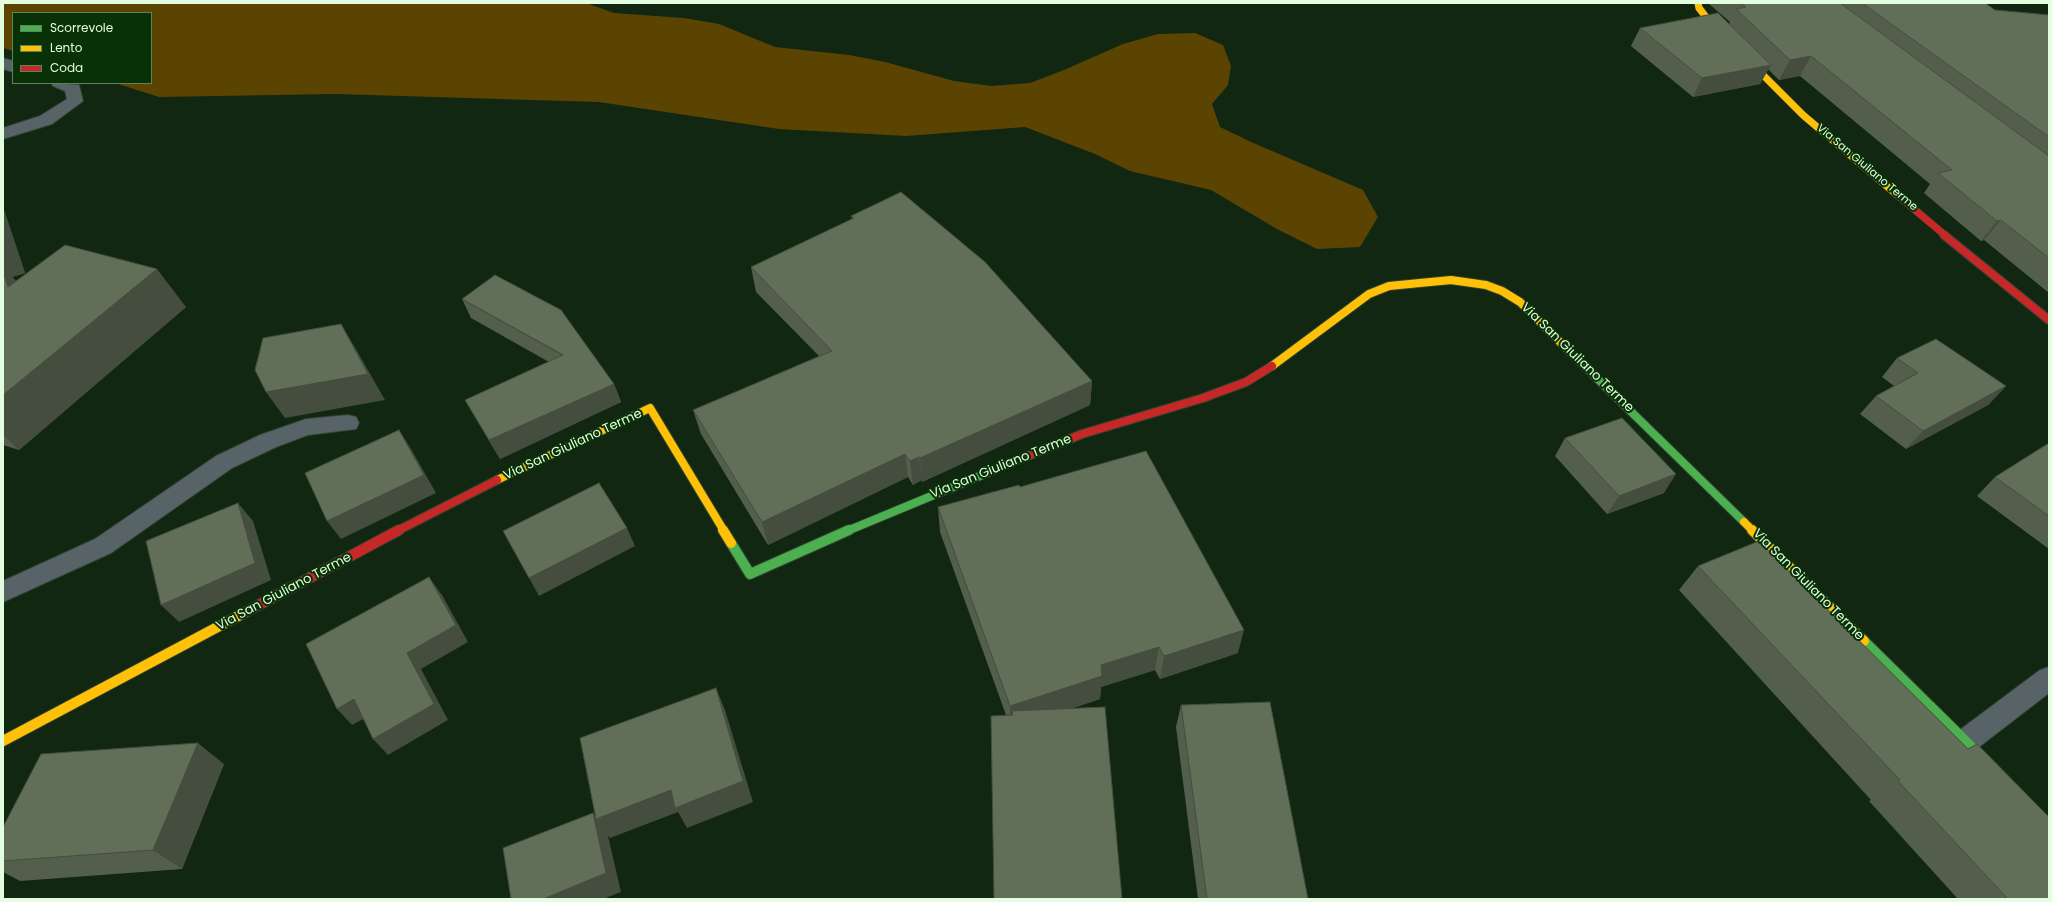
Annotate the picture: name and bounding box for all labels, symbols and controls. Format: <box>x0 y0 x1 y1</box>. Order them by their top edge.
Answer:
legend <box>12 12 152 84</box>
text: Scorrevole <box>50 19 113 36</box>
text: Lento <box>50 39 82 56</box>
text: Coda <box>50 59 83 76</box>
street label: Via San Giuliano Terme <box>1814 122 1920 214</box>
street label: Via San Giuliano Terme <box>1517 300 1637 416</box>
street label: Via San Giuliano Terme <box>501 406 645 484</box>
street label: Via San Giuliano Terme <box>928 432 1074 502</box>
street label: Via San Giuliano Terme <box>1749 526 1867 644</box>
street label: Via San Giuliano Terme <box>214 550 354 634</box>

